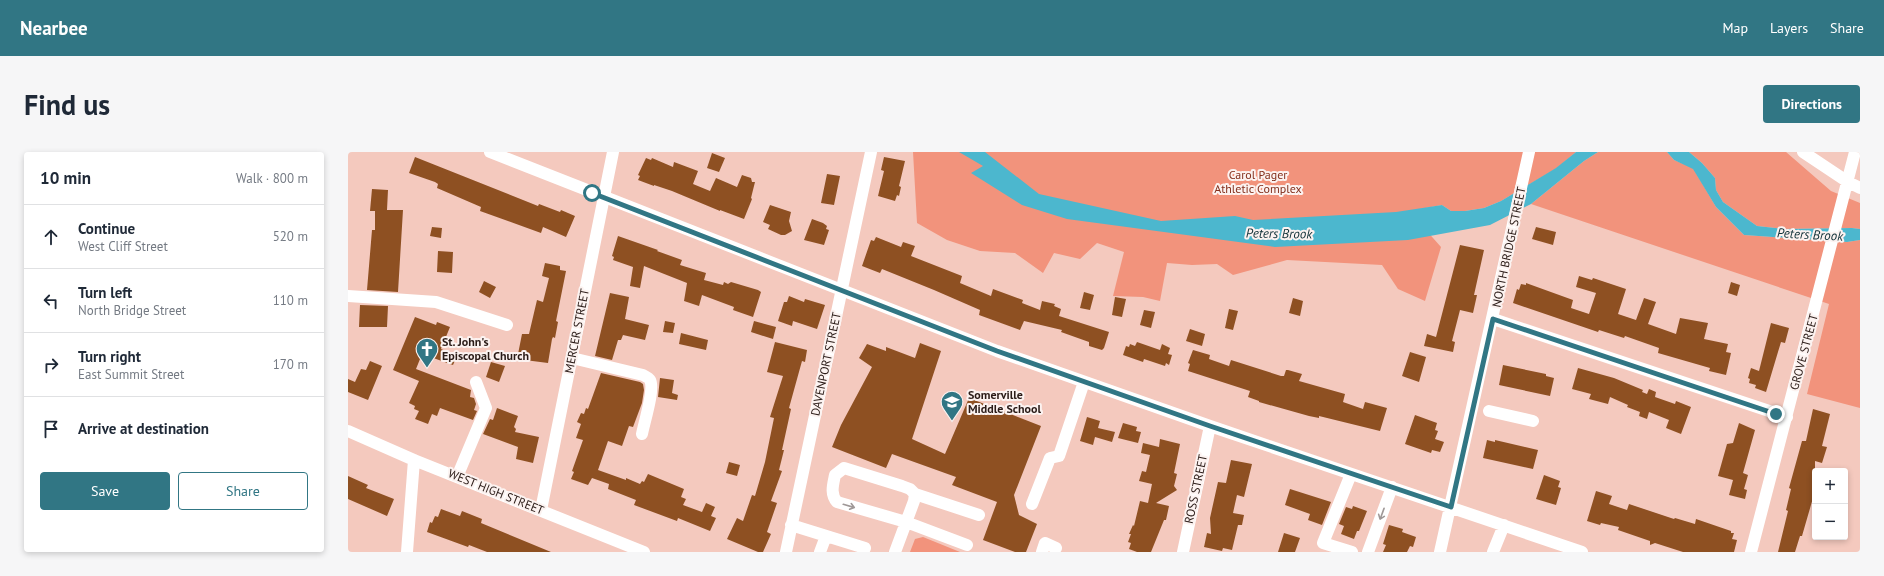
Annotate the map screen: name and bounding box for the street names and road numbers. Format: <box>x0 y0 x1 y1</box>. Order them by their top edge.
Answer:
street label: NORTH BRIDGE STREET <box>1488 185 1529 309</box>
street label: MERCER STREET <box>561 287 592 374</box>
street label: DAVENPORT STREET <box>807 310 844 417</box>
street label: GROVE STREET <box>1786 312 1821 391</box>
street label: ROSS STREET <box>1181 453 1210 525</box>
street label: WEST HIGH STREET <box>446 465 547 518</box>

